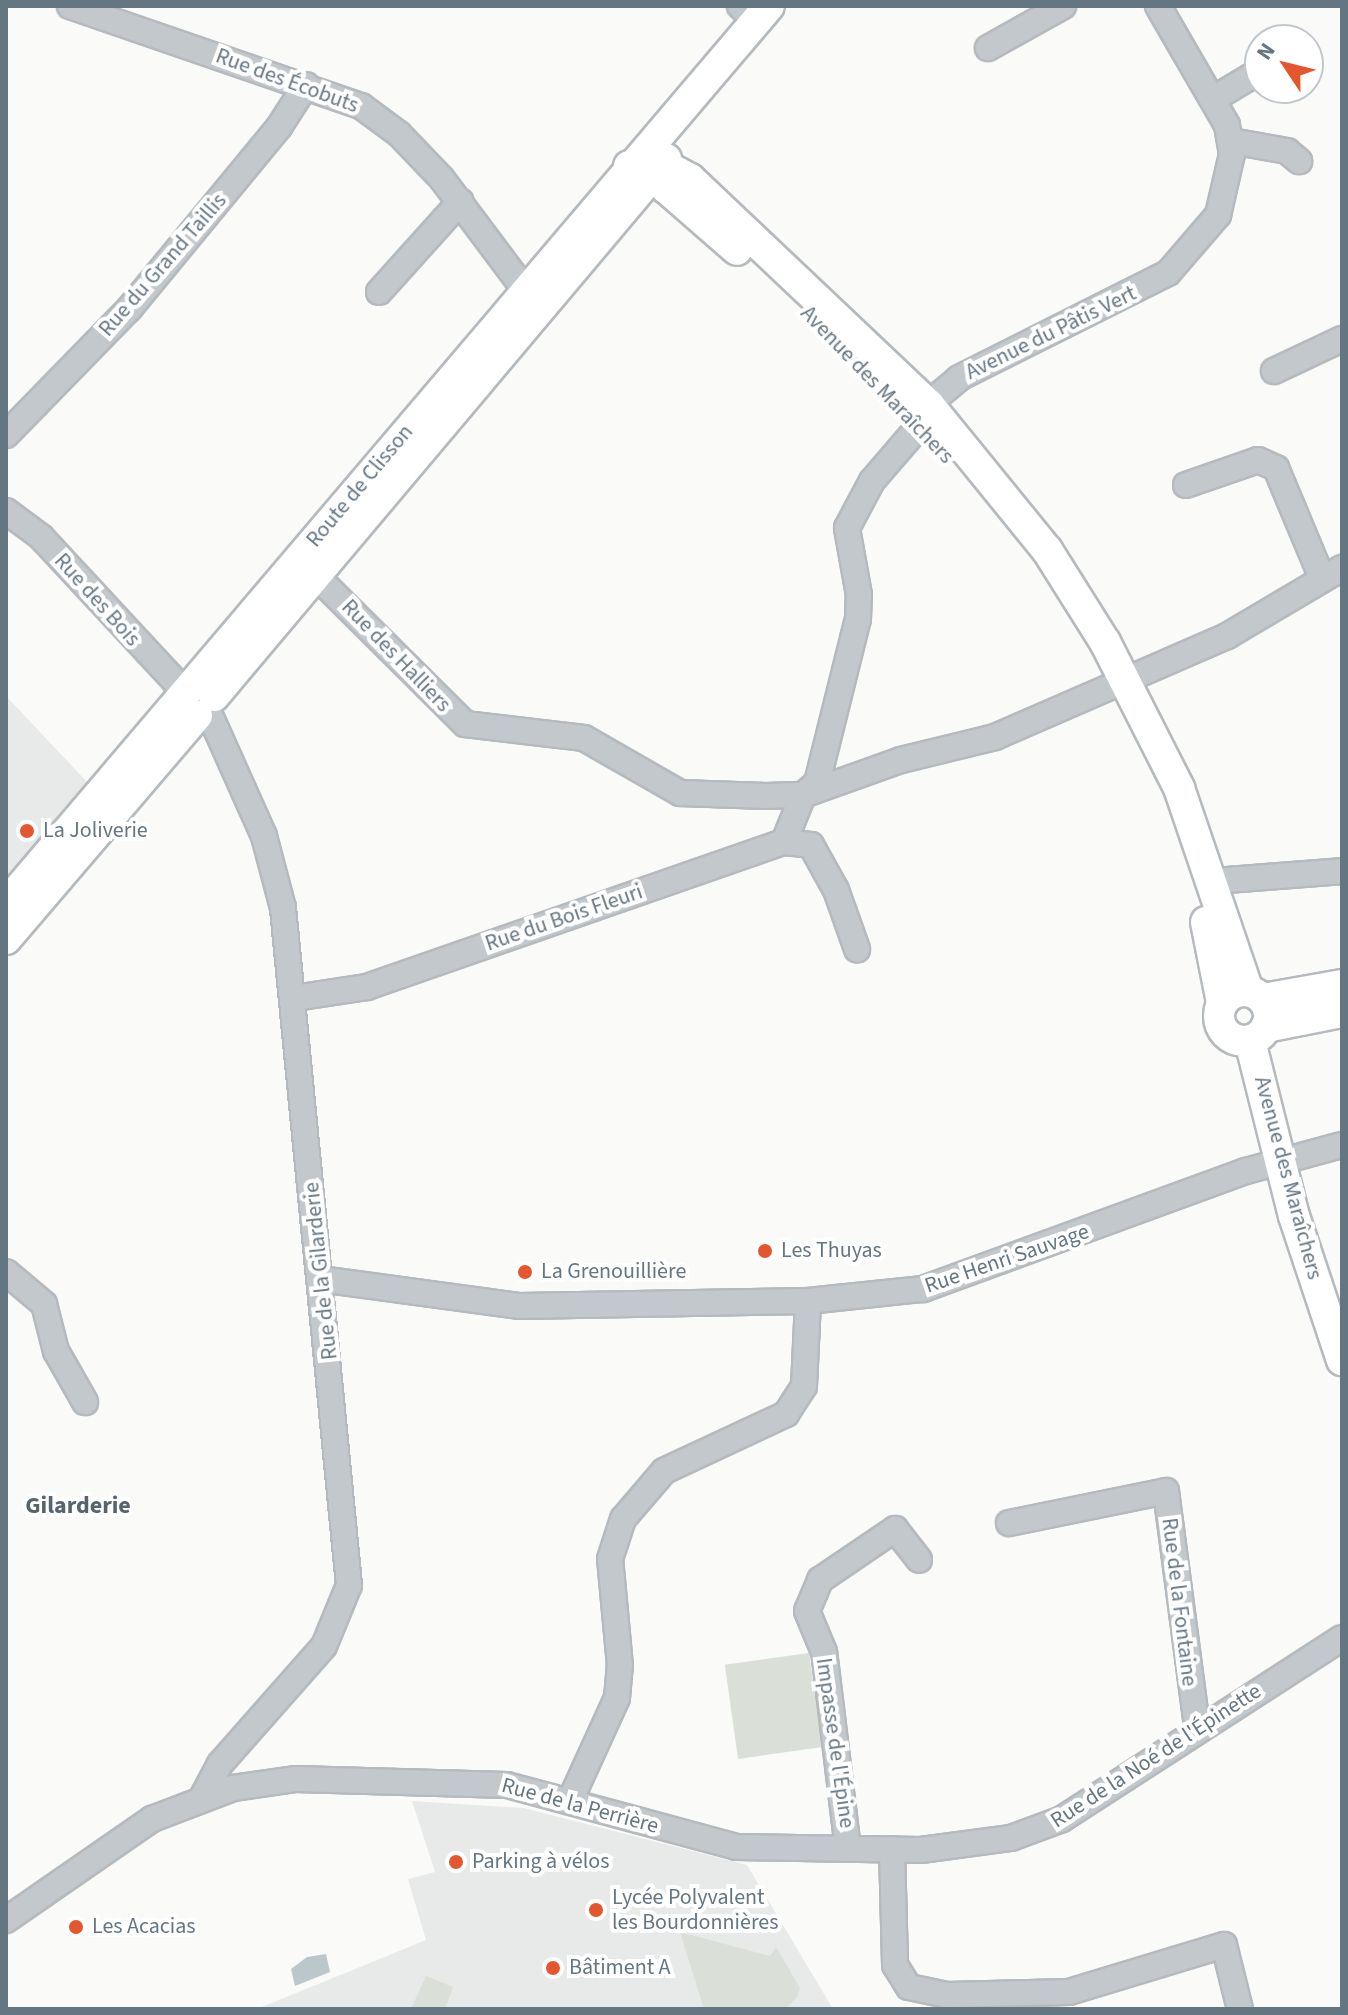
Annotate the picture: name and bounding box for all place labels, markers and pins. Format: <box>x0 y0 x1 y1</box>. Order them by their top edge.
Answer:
place label: La Joliverie <box>43 818 148 844</box>
marker: La Joliverie <box>18 822 36 840</box>
place label: Les Thuyas <box>781 1238 882 1264</box>
marker: Les Thuyas <box>756 1242 774 1260</box>
place label: La Grenouillière <box>541 1259 686 1285</box>
marker: La Grenouillière <box>516 1263 534 1281</box>
place label: Parking à vélos <box>472 1849 609 1875</box>
marker: Parking à vélos <box>447 1853 465 1871</box>
place label: Lycée Polyvalent les Bourdonnières <box>612 1884 778 1936</box>
marker: Lycée Polyvalent les Bourdonnières <box>587 1901 605 1919</box>
place label: Les Acacias <box>92 1914 196 1940</box>
marker: Les Acacias <box>67 1918 85 1936</box>
place label: Bâtiment A <box>569 1955 671 1981</box>
marker: Bâtiment A <box>544 1959 562 1977</box>

